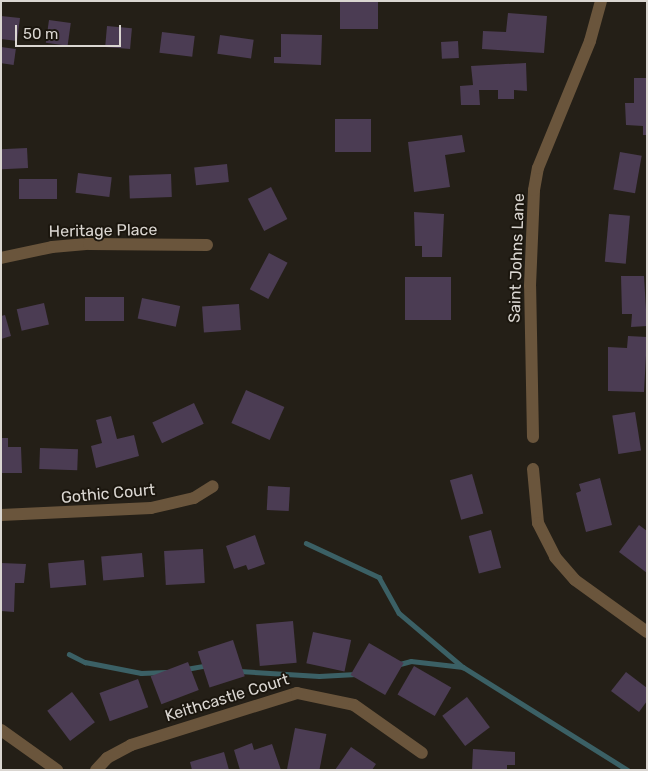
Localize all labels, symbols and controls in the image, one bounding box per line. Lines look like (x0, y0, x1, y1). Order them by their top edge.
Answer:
scale bar (18, 15, 124, 47)
text: 50 m (23, 25, 58, 43)
street label: Saint Johns Lane (505, 193, 529, 323)
street label: Heritage Place (49, 220, 157, 242)
street label: Gothic Court (60, 480, 156, 508)
street label: Keithcastle Court (163, 670, 291, 726)

